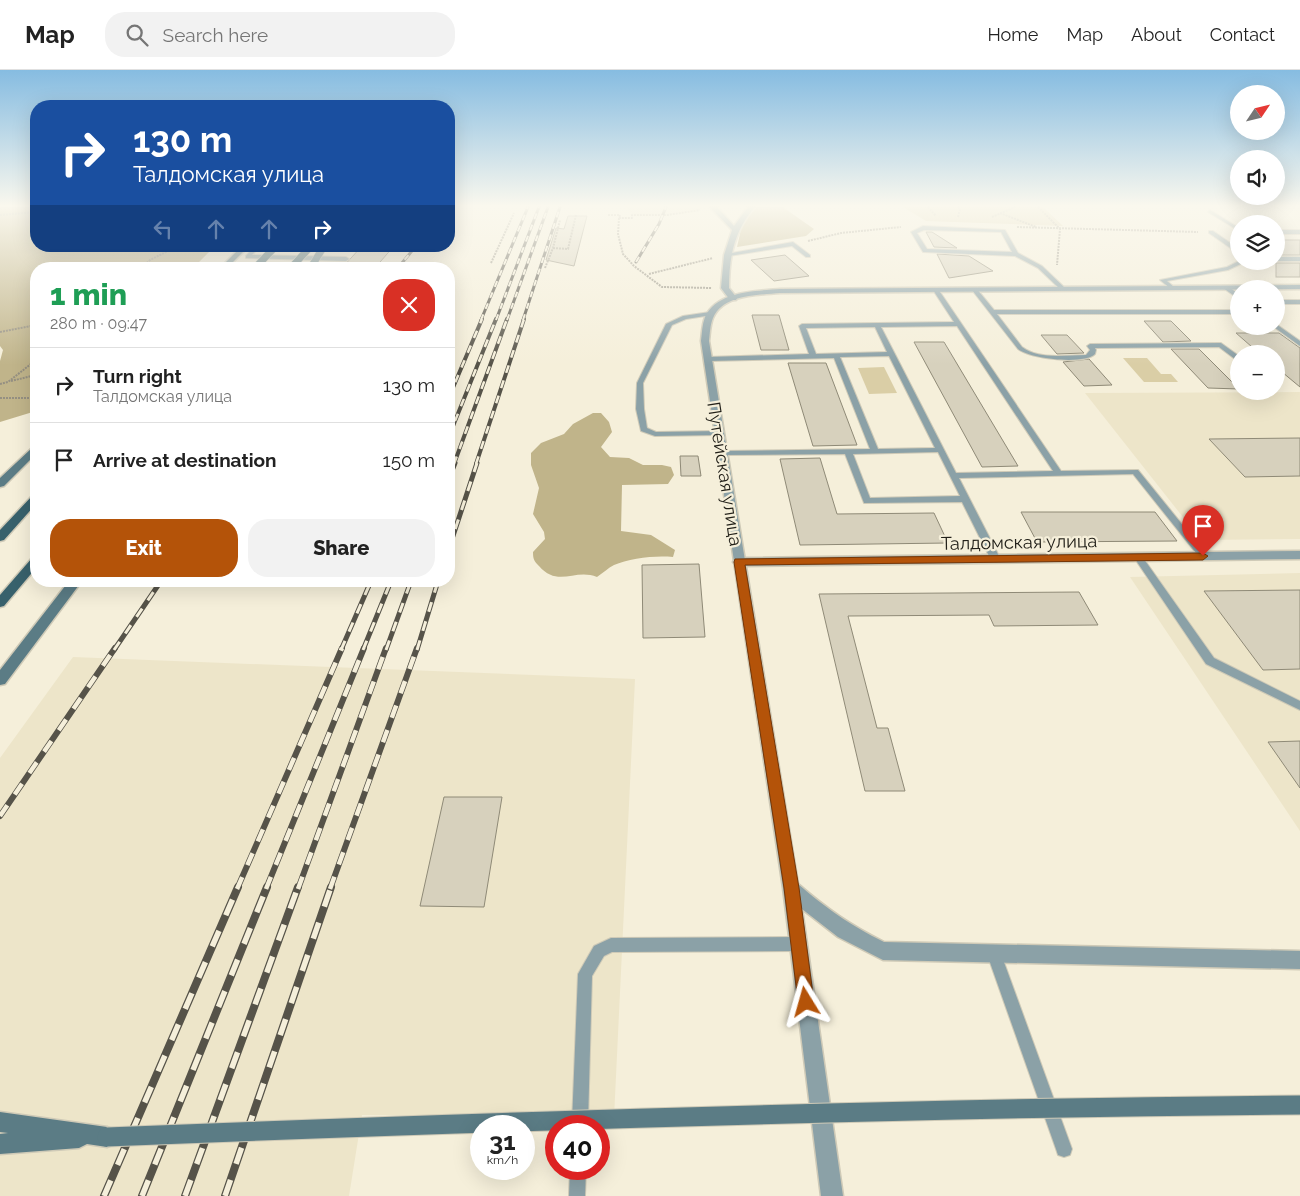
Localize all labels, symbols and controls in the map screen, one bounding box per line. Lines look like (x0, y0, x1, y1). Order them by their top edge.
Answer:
search box (105, 12, 455, 57)
text: Map (25, 20, 75, 49)
icon: search (123, 21, 151, 49)
text: Search here (163, 24, 268, 46)
text: Home (987, 24, 1038, 45)
text: Map (1066, 24, 1103, 45)
text: About (1131, 24, 1182, 45)
text: Contact (1210, 24, 1275, 45)
north arrow (1230, 85, 1285, 140)
map controls (1230, 85, 1285, 400)
text: 130 m (133, 119, 232, 160)
icon: right (50, 120, 115, 185)
button: sound (1230, 150, 1285, 205)
text: Талдомская улица (133, 161, 324, 187)
icon: left (149, 215, 177, 243)
icon: ahead (202, 215, 230, 243)
icon: ahead (255, 215, 283, 243)
icon: right (308, 215, 336, 243)
button: layers (1230, 215, 1285, 270)
text: 1 min (50, 277, 127, 312)
button: close (383, 279, 435, 331)
button: + (1230, 280, 1285, 335)
text: 280 m · 09:47 (50, 314, 147, 333)
button: − (1230, 345, 1285, 400)
text: Turn right (93, 365, 182, 387)
icon: right (50, 371, 78, 399)
text: 130 m (383, 374, 435, 396)
text: Талдомская улица (93, 387, 232, 406)
street label: Путейская улица (703, 400, 747, 548)
icon: arrive (50, 446, 78, 474)
text: Arrive at destination (93, 449, 277, 471)
text: 150 m (383, 449, 435, 471)
pin (1182, 505, 1224, 556)
icon: arrive (1189, 512, 1217, 540)
button: Exit (50, 519, 238, 577)
button: Share (248, 519, 435, 577)
street label: Талдомская улица (941, 530, 1097, 554)
position arrow (779, 975, 831, 1027)
speed limit sign: 40 (545, 1115, 610, 1180)
text: 31 (489, 1126, 516, 1156)
text: km/h (487, 1153, 518, 1167)

